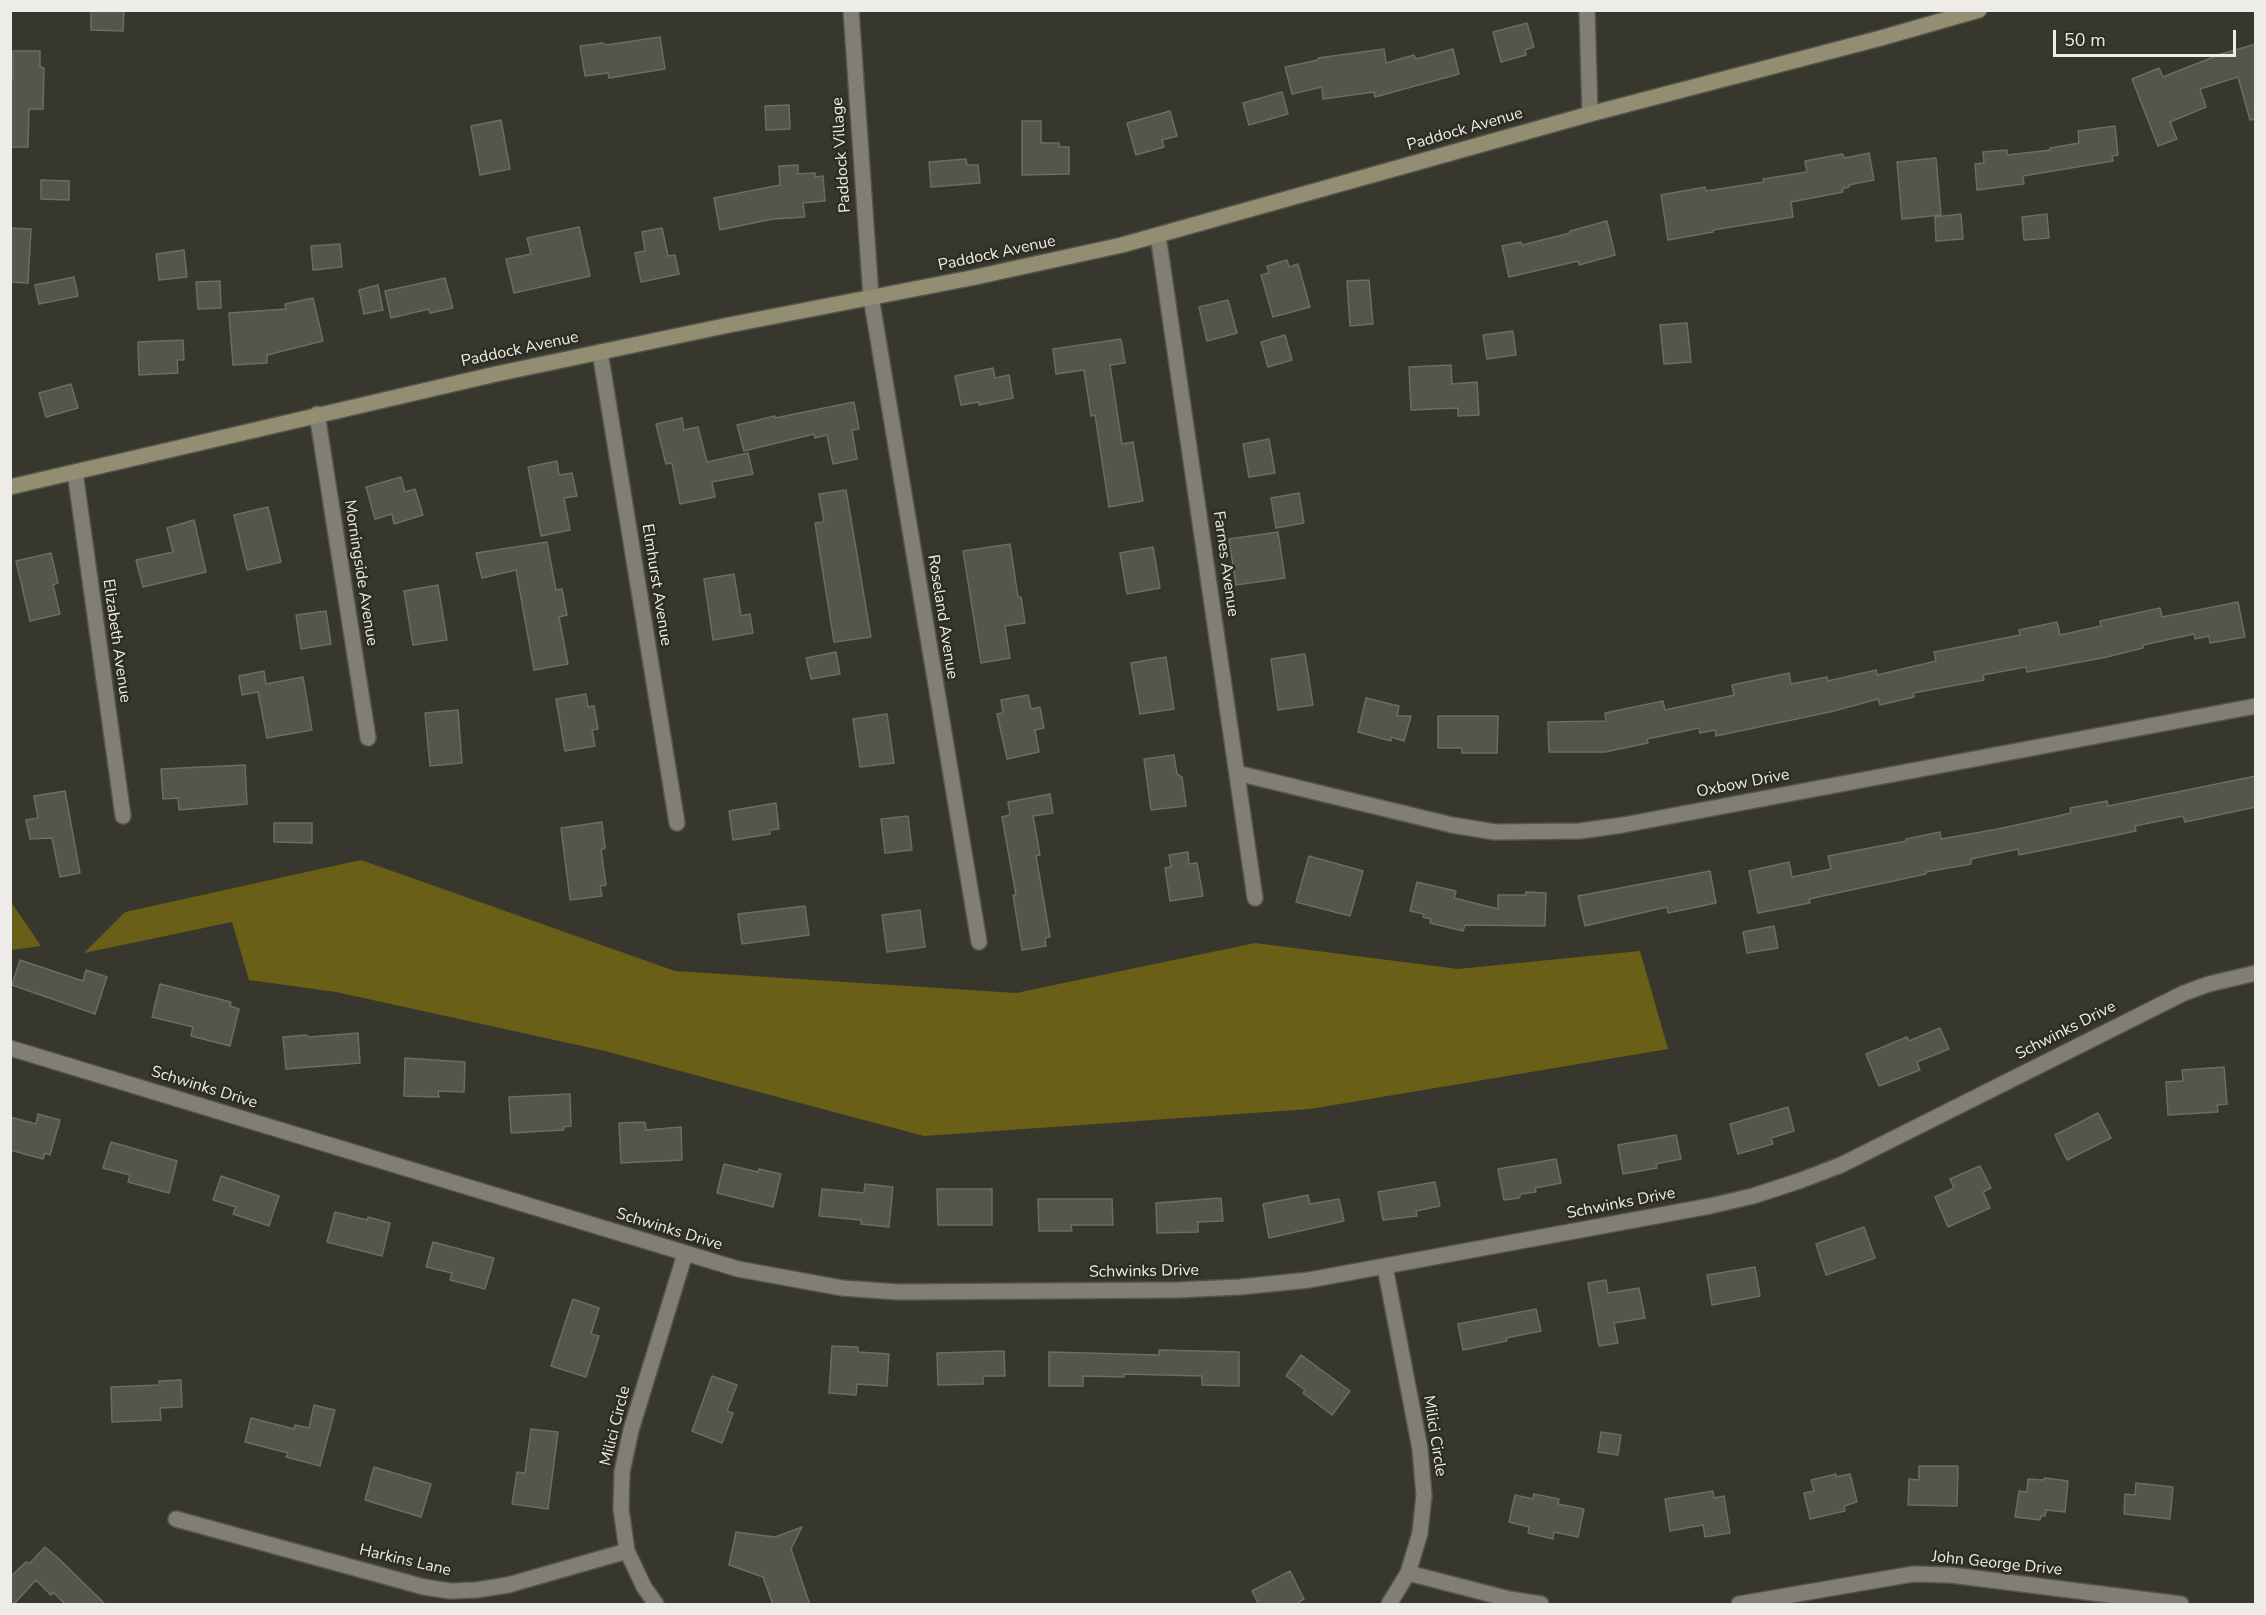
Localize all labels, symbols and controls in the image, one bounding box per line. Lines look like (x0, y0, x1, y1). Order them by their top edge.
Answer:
scale bar (2056, 18, 2239, 56)
text: 50 m (2064, 28, 2106, 52)
street label: Paddock Village (828, 97, 856, 213)
street label: Paddock Avenue (1405, 104, 1525, 156)
street label: Paddock Avenue (936, 232, 1058, 276)
street label: Paddock Avenue (459, 328, 581, 372)
street label: Morningside Avenue (339, 499, 381, 647)
street label: Farnes Avenue (1208, 510, 1242, 618)
street label: Elmhurst Avenue (637, 523, 675, 647)
street label: Roseland Avenue (923, 553, 961, 681)
street label: Elizabeth Avenue (98, 578, 134, 704)
street label: Oxbow Drive (1695, 766, 1791, 802)
street label: Schwinks Drive (2013, 997, 2119, 1065)
street label: Schwinks Drive (149, 1063, 259, 1113)
street label: Schwinks Drive (1565, 1184, 1677, 1224)
street label: Schwinks Drive (614, 1205, 724, 1255)
street label: Schwinks Drive (1089, 1261, 1199, 1283)
street label: Milici Circle (597, 1384, 635, 1468)
street label: Milici Circle (1418, 1394, 1450, 1478)
street label: Harkins Lane (357, 1541, 453, 1581)
street label: John George Drive (1931, 1548, 2063, 1580)

